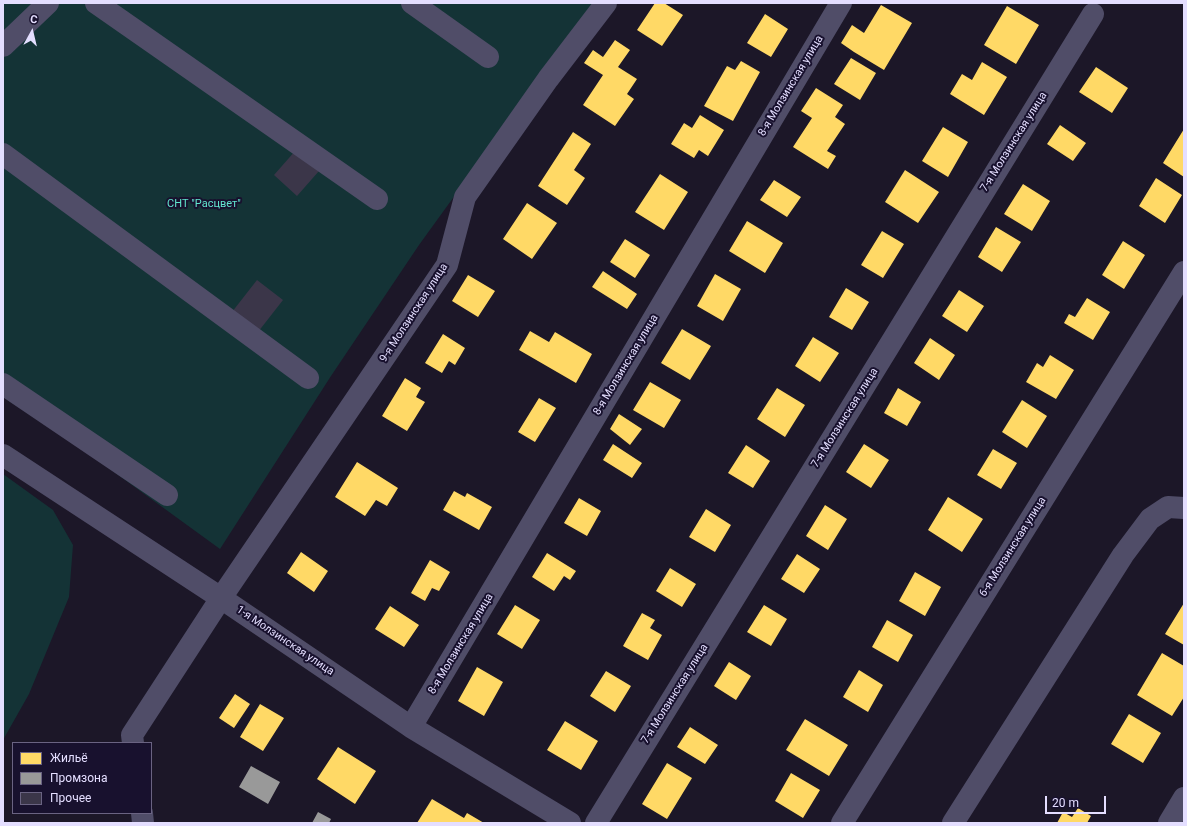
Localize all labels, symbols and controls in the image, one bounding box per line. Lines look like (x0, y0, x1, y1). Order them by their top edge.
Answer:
north arrow (12, 12, 52, 52)
text: С (29, 13, 38, 27)
street label: 8-я Молзинская улица (756, 33, 826, 139)
street label: 7-я Молзинская улица (978, 90, 1050, 194)
park label: СНТ "Расцвет" (167, 197, 241, 211)
street label: 9-я Молзинская улица (377, 261, 451, 365)
street label: 8-я Молзинская улица (591, 312, 661, 418)
street label: 7-я Молзинская улица (809, 366, 881, 470)
street label: 6-я Молзинская улица (977, 495, 1049, 599)
street label: 8-я Молзинская улица (426, 591, 496, 697)
street label: 1-я Молзинская улица (234, 603, 336, 679)
street label: 7-я Молзинская улица (639, 642, 711, 746)
legend (12, 742, 152, 814)
text: Жильё (50, 751, 88, 765)
text: Промзона (50, 771, 107, 785)
scale bar (1047, 788, 1108, 814)
text: Прочее (50, 791, 91, 805)
text: 20 m (1052, 796, 1079, 810)

